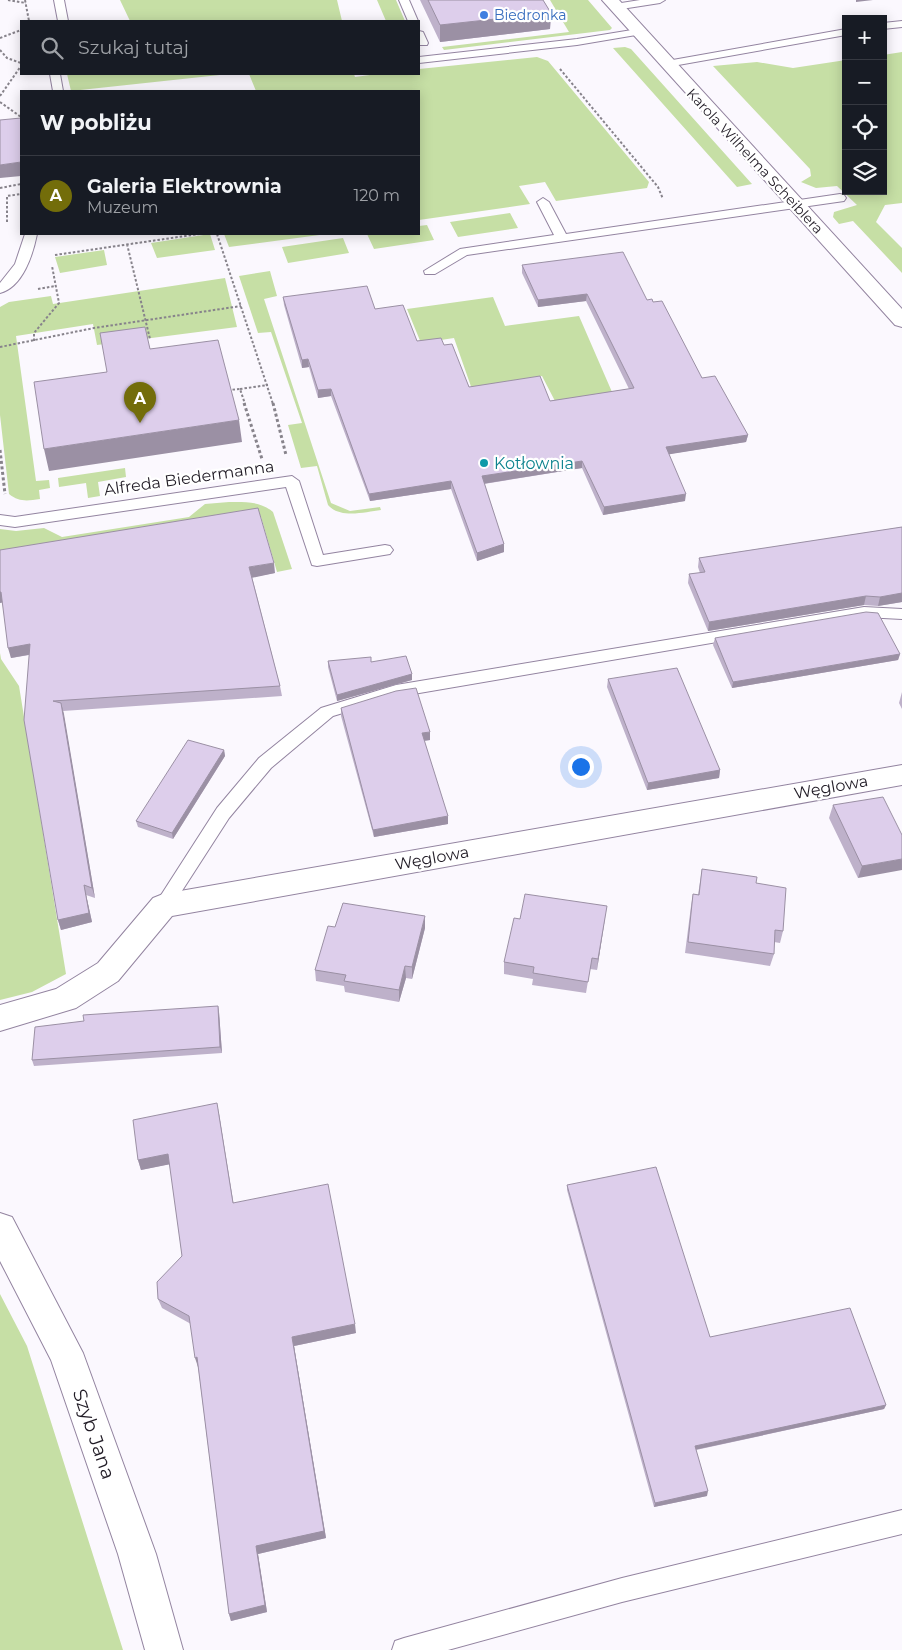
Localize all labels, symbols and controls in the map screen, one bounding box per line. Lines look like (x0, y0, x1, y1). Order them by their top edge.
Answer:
place label: Biedronka (494, 6, 566, 24)
marker: Biedronka (478, 9, 490, 21)
map controls (842, 15, 887, 195)
button: + (842, 15, 887, 60)
search box (20, 20, 420, 75)
icon: search (38, 34, 66, 62)
text: Szukaj tutaj (78, 36, 189, 59)
button: − (842, 60, 887, 105)
street label: Karola Wilhelma Scheiblera (683, 85, 827, 237)
button: locate (842, 105, 887, 150)
text: W pobliżu (40, 110, 152, 135)
button: layers (842, 150, 887, 195)
text: Galeria Elektrownia (87, 175, 282, 198)
text: A (50, 186, 62, 205)
text: 120 m (353, 186, 400, 205)
text: Muzeum (87, 198, 158, 217)
pin: A (124, 382, 156, 423)
place label: Kotłownia (494, 454, 574, 473)
street label: Alfreda Biedermanna (103, 457, 275, 499)
marker: Kotłownia (478, 457, 490, 469)
your location (568, 754, 594, 780)
street label: Węglowa (793, 771, 869, 803)
street label: Węglowa (394, 842, 470, 874)
street label: Szyb Jana (68, 1386, 120, 1482)

